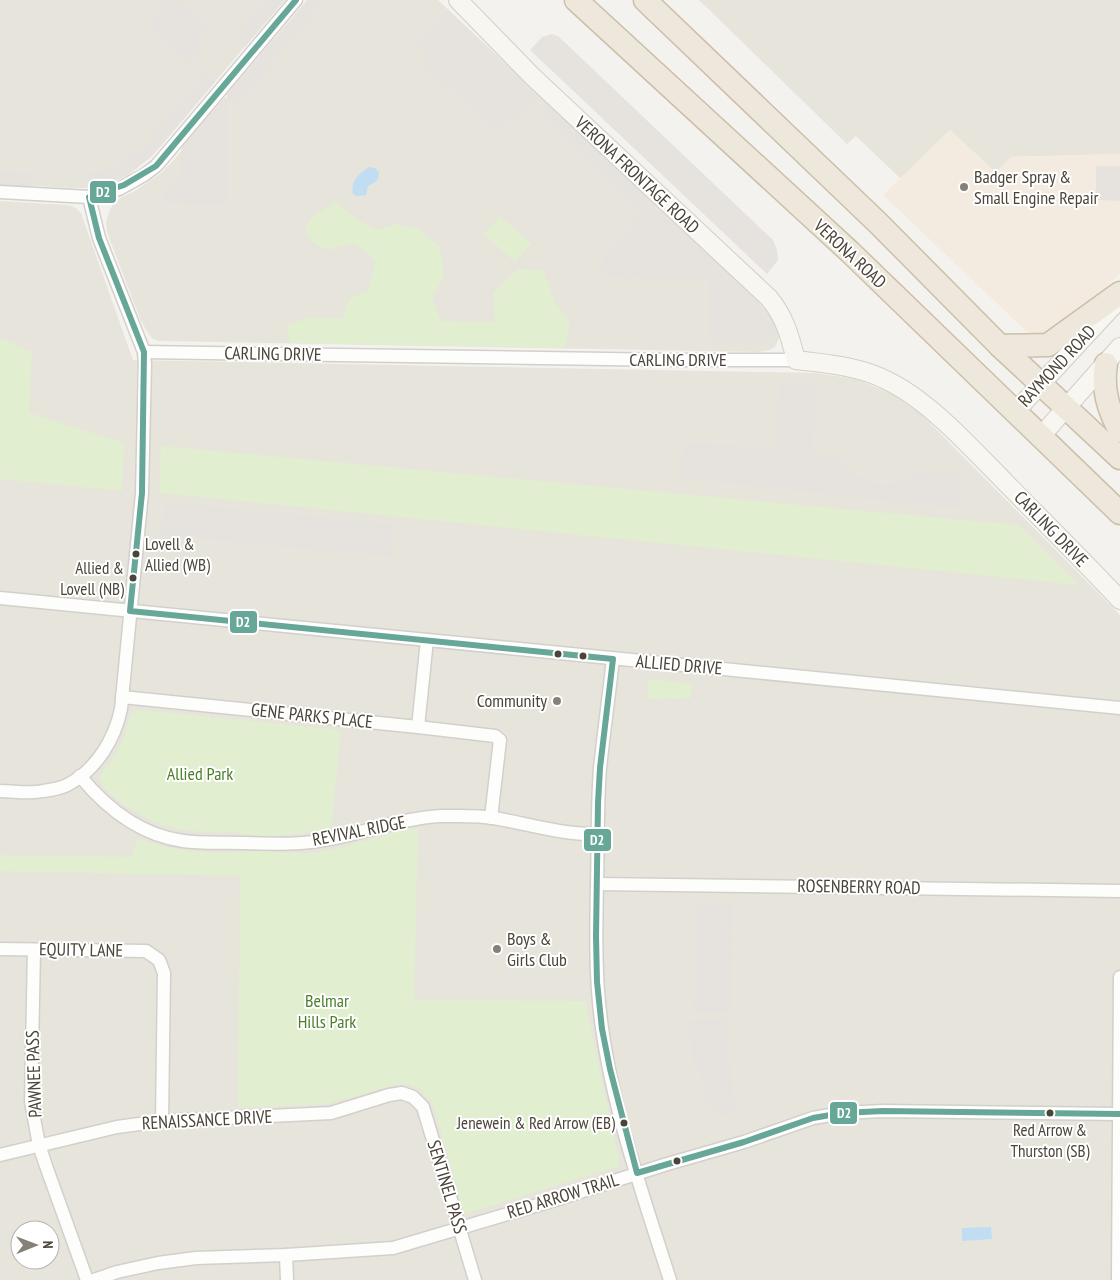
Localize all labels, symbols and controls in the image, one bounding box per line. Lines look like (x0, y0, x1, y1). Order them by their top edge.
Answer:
street label: VERONA FRONTAGE ROAD (570, 110, 704, 238)
place label: Badger Spray & Small Engine Repair (974, 165, 1099, 209)
line badge: D2 (89, 180, 117, 204)
marker: Badger Spray & Small Engine Repair (958, 181, 970, 193)
text: D2 (96, 183, 110, 201)
street label: VERONA ROAD (808, 213, 892, 293)
street label: RAYMOND ROAD (1013, 320, 1100, 411)
street label: CARLING DRIVE (224, 341, 322, 366)
street label: CARLING DRIVE (629, 348, 727, 371)
street label: CARLING DRIVE (1009, 486, 1093, 572)
place label: Lovell & Allied (WB) (145, 533, 210, 576)
marker: Lovell & Allied (WB) (131, 549, 141, 559)
place label: Allied & Lovell (NB) (60, 557, 124, 600)
marker: Allied & Lovell (NB) (128, 573, 138, 583)
line badge: D2 (229, 610, 258, 634)
text: D2 (236, 613, 250, 631)
unlabelled marker (553, 649, 563, 659)
street label: ALLIED DRIVE (635, 649, 723, 680)
unlabelled marker (578, 651, 588, 661)
place label: Community (477, 689, 547, 712)
marker: Community (551, 695, 563, 707)
street label: GENE PARKS PLACE (250, 698, 374, 733)
park label: Allied Park (167, 762, 233, 785)
street label: REVIVAL RIDGE (310, 810, 408, 851)
line badge: D2 (583, 828, 612, 852)
text: D2 (590, 831, 604, 849)
street label: ROSENBERRY ROAD (797, 874, 921, 899)
place label: Boys & Girls Club (507, 927, 567, 971)
street label: EQUITY LANE (39, 937, 123, 962)
marker: Boys & Girls Club (491, 943, 503, 955)
park label: Belmar Hills Park (298, 989, 356, 1033)
street label: PAWNEE PASS (20, 1030, 47, 1118)
line badge: D2 (829, 1101, 858, 1125)
text: D2 (837, 1104, 851, 1122)
street label: RENAISSANCE DRIVE (141, 1105, 273, 1134)
marker: Red Arrow & Thurston (SB) (1045, 1108, 1055, 1118)
place label: Jenewein & Red Arrow (EB) (456, 1112, 615, 1134)
marker: Jenewein & Red Arrow (EB) (619, 1118, 629, 1128)
place label: Red Arrow & Thurston (SB) (1010, 1119, 1090, 1162)
street label: SENTINEL PASS (422, 1137, 473, 1237)
unlabelled marker (672, 1156, 682, 1166)
street label: RED ARROW TRAIL (504, 1167, 622, 1223)
north arrow (10, 1220, 60, 1270)
text: N (39, 1241, 57, 1249)

